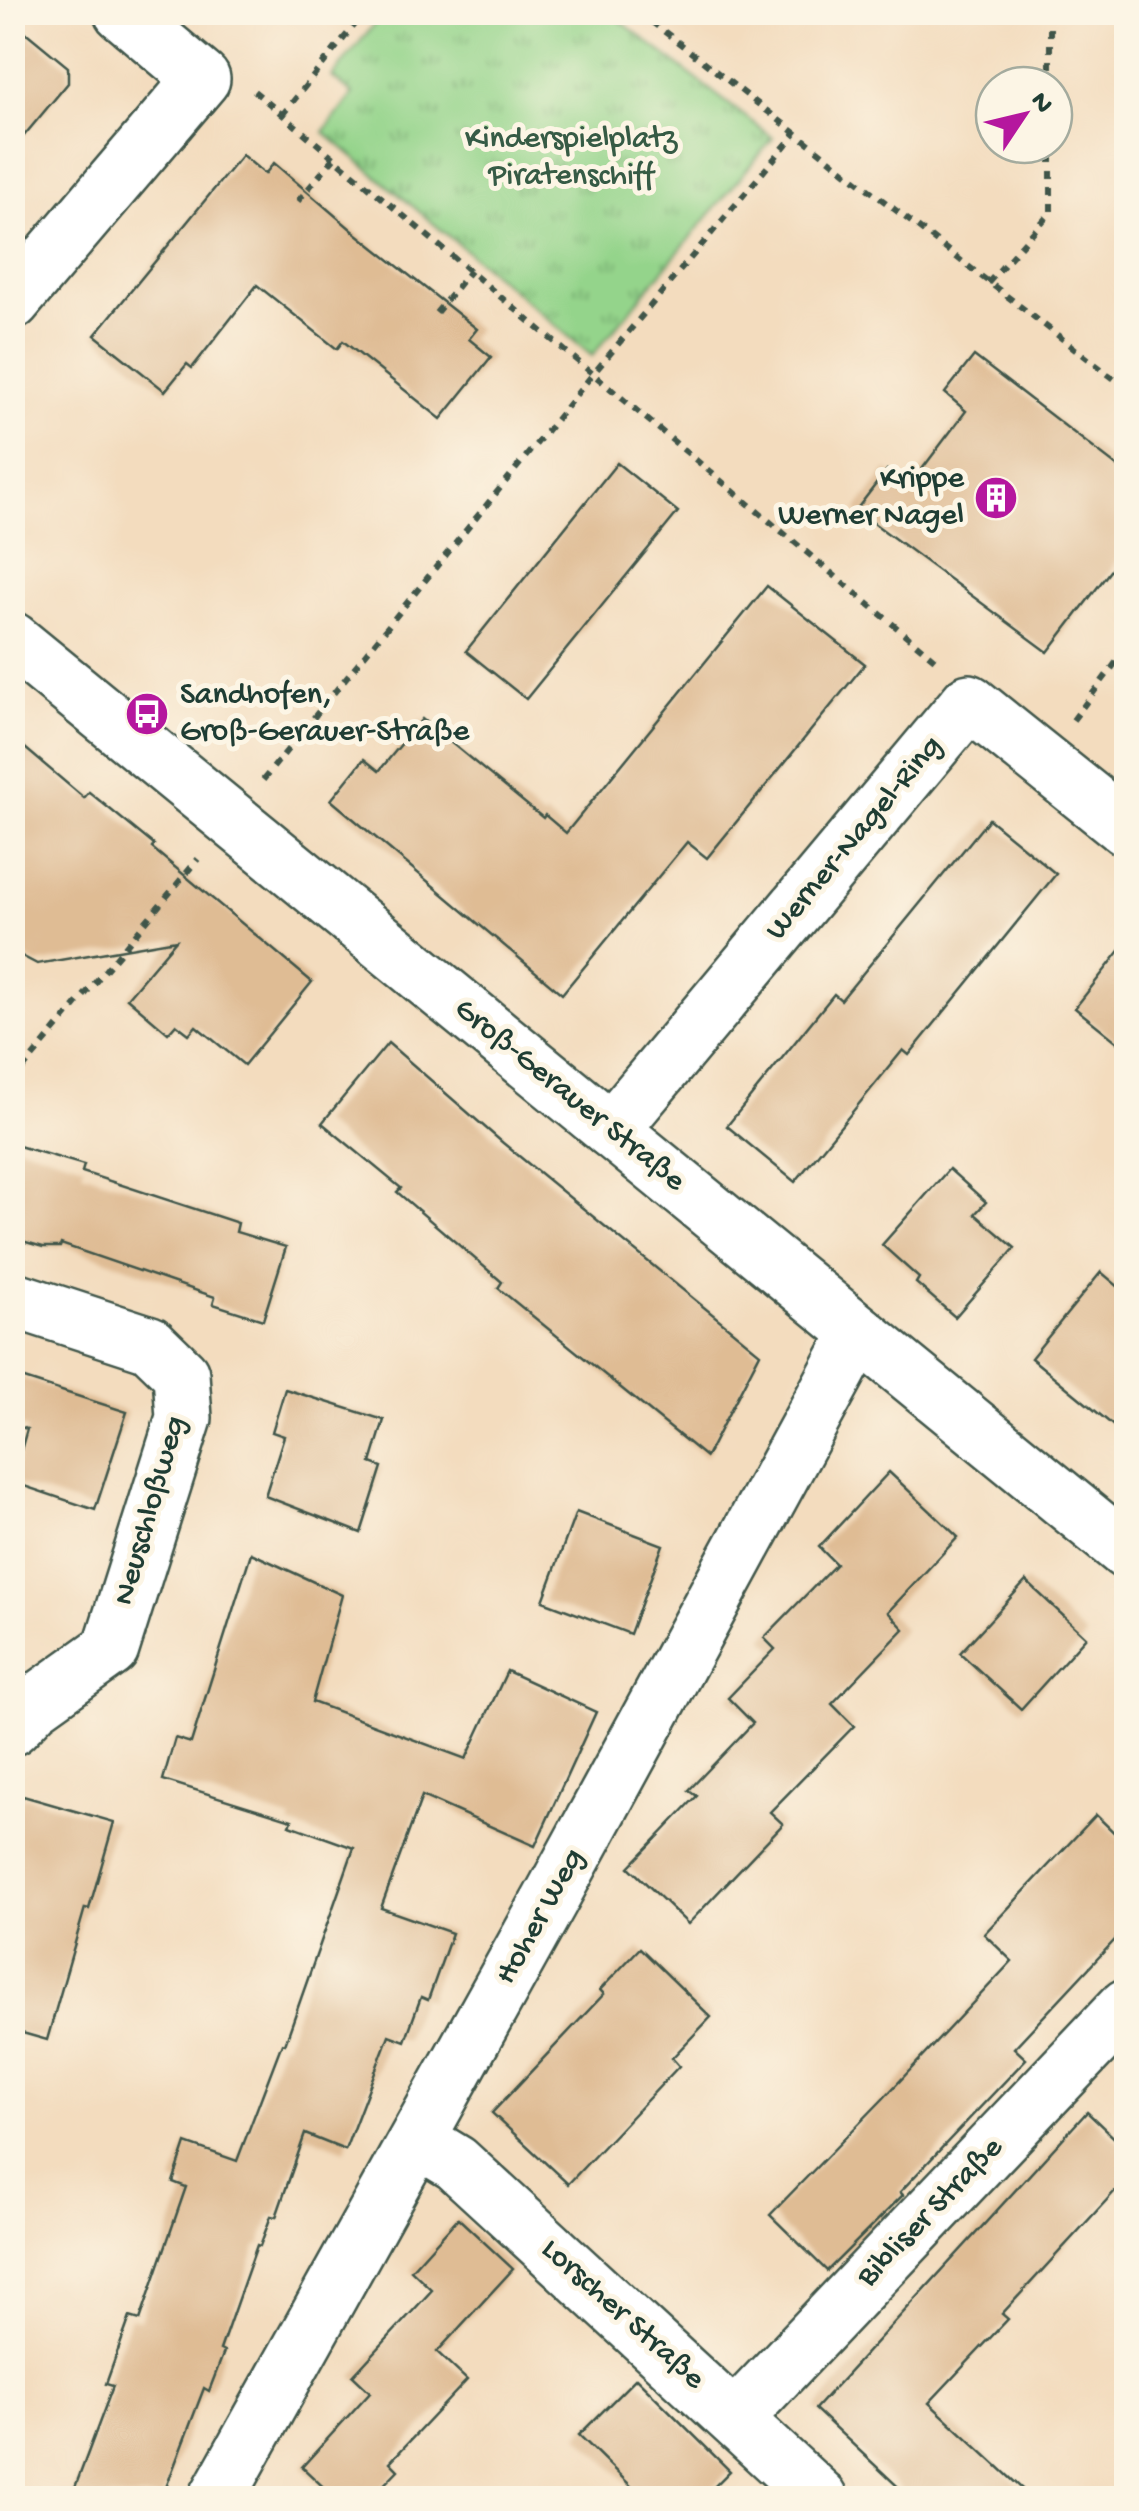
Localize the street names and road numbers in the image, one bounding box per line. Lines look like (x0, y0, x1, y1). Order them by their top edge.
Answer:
street label: Werner-Nagel-Ring (758, 729, 952, 949)
street label: Groß-Gerauer Straße (446, 991, 693, 1201)
street label: Neuschloßweg (106, 1412, 196, 1610)
street label: Hoher Weg (488, 1842, 594, 1992)
street label: Bibliser Straße (849, 2130, 1013, 2297)
street label: Lorscher Straße (532, 2231, 712, 2399)

